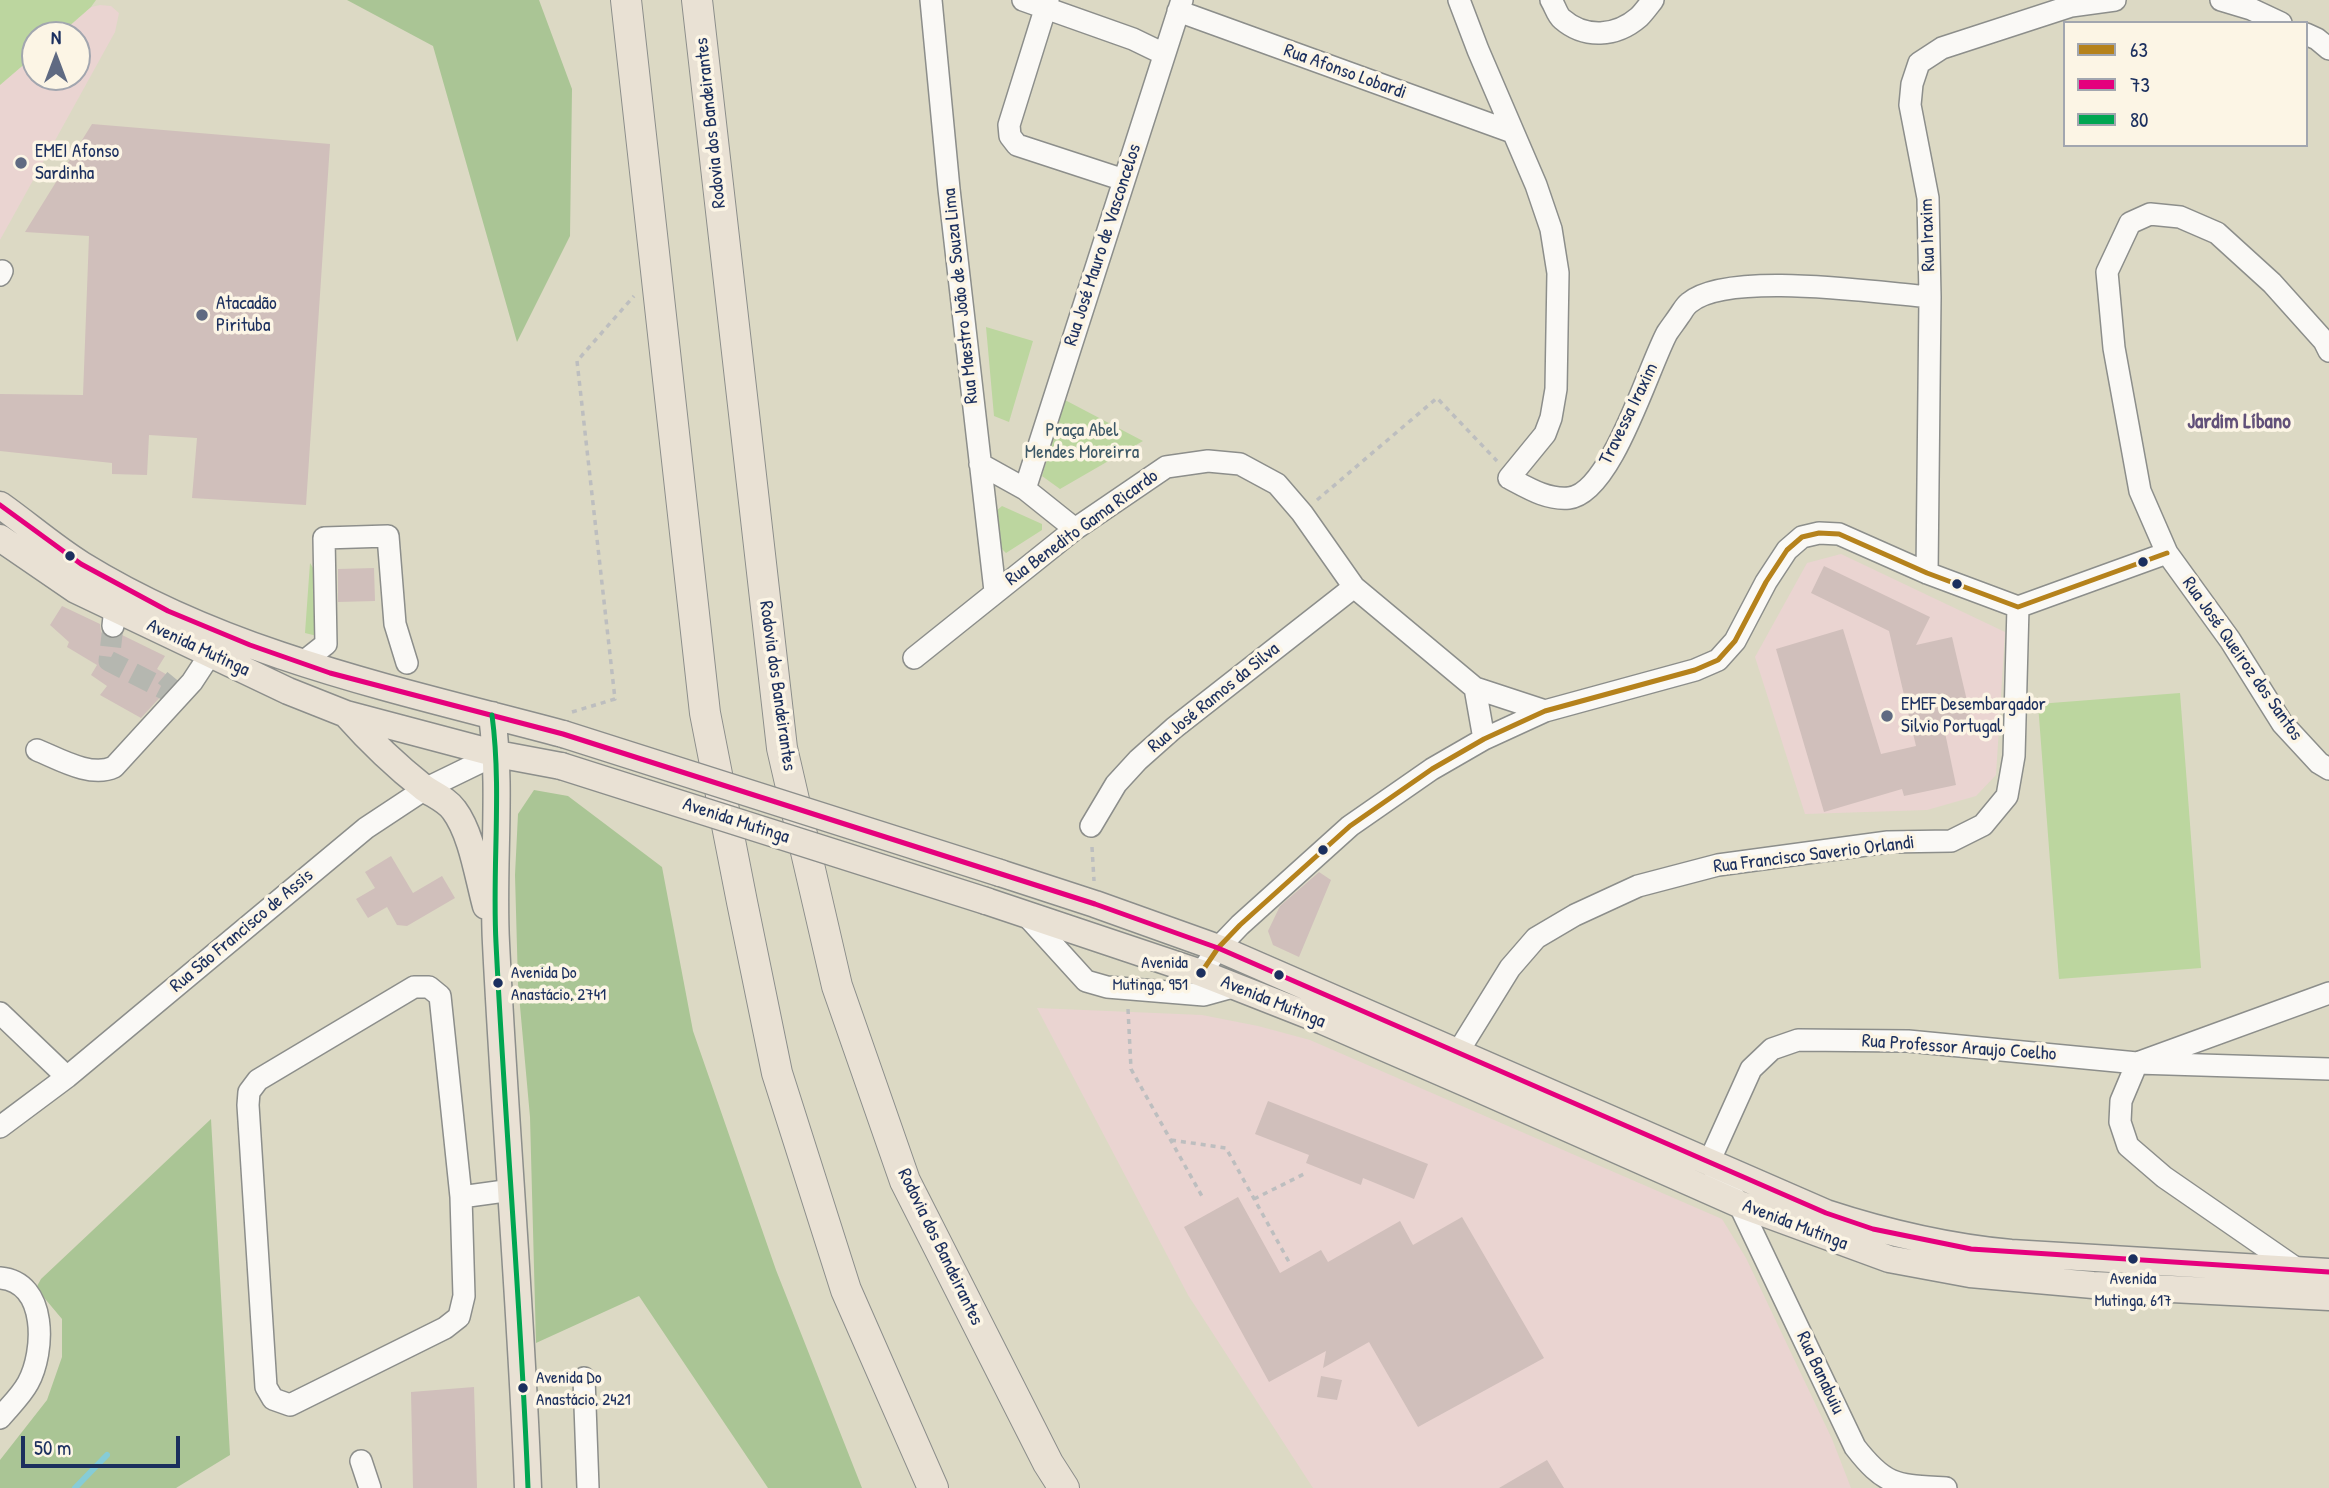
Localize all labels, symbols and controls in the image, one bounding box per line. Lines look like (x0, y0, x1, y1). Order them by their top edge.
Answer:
north arrow (21, 21, 91, 91)
legend (2063, 21, 2308, 147)
text: N (51, 24, 61, 50)
text: 63 (2130, 35, 2148, 64)
street label: Rodovia dos Bandeirantes (691, 37, 731, 209)
street label: Rua Afonso Lobardi (1281, 39, 1409, 105)
text: 73 (2130, 70, 2150, 99)
text: 80 (2130, 105, 2149, 134)
place label: EMEI Afonso Sardinha (35, 141, 119, 185)
street label: Rua José Mauro de Vasconcelos (1060, 141, 1146, 349)
marker: EMEI Afonso Sardinha (13, 155, 29, 171)
street label: Rua Maestro João de Souza Lima (938, 187, 984, 405)
street label: Rua Iraxim (1915, 198, 1941, 272)
place label: Atacadão Pirituba (216, 293, 277, 337)
marker: Atacadão Pirituba (194, 307, 210, 323)
street label: Travessa Iraxim (1595, 359, 1663, 469)
district label: Jardim Líbano (2187, 409, 2291, 435)
park label: Praça Abel Mendes Moreirra (1025, 420, 1139, 464)
street label: Rua Benedito Gama Ricardo (1001, 465, 1163, 591)
unlabelled marker (63, 549, 77, 563)
unlabelled marker (2136, 555, 2150, 569)
street label: Rua José Queiroz dos Santos (2177, 573, 2307, 745)
unlabelled marker (1950, 577, 1964, 591)
street label: Rodovia dos Bandeirantes (754, 600, 800, 772)
street label: Avenida Mutinga (143, 614, 253, 682)
street label: Rua José Ramos da Silva (1144, 638, 1284, 758)
place label: EMEF Desembargador Silvio Portugal (1901, 694, 2046, 738)
marker: EMEF Desembargador Silvio Portugal (1879, 708, 1895, 724)
street label: Avenida Mutinga (680, 793, 792, 849)
street label: Rua Francisco Saverio Orlandi (1712, 831, 1916, 879)
unlabelled marker (1316, 843, 1330, 857)
street label: Rua São Francisco de Assis (166, 864, 318, 998)
place label: Avenida Mutinga, 951 (1113, 953, 1188, 993)
place label: Avenida Do Anastácio, 2741 (511, 963, 606, 1003)
marker: Avenida Mutinga, 951 (1194, 966, 1208, 980)
unlabelled marker (1272, 968, 1286, 982)
street label: Avenida Mutinga (1217, 971, 1329, 1033)
marker: Avenida Do Anastácio, 2741 (491, 976, 505, 990)
street label: Rua Professor Araujo Coelho (1861, 1030, 2057, 1066)
street label: Rodovia dos Bandeirantes (892, 1165, 988, 1329)
street label: Avenida Mutinga (1739, 1195, 1851, 1255)
marker: Avenida Mutinga, 617 (2126, 1252, 2140, 1266)
place label: Avenida Mutinga, 617 (2094, 1269, 2172, 1309)
street label: Rua Banabuiu (1791, 1328, 1849, 1418)
place label: Avenida Do Anastácio, 2421 (536, 1368, 631, 1408)
marker: Avenida Do Anastácio, 2421 (516, 1381, 530, 1395)
scale bar (24, 1422, 184, 1466)
text: 50 m (34, 1433, 71, 1462)

